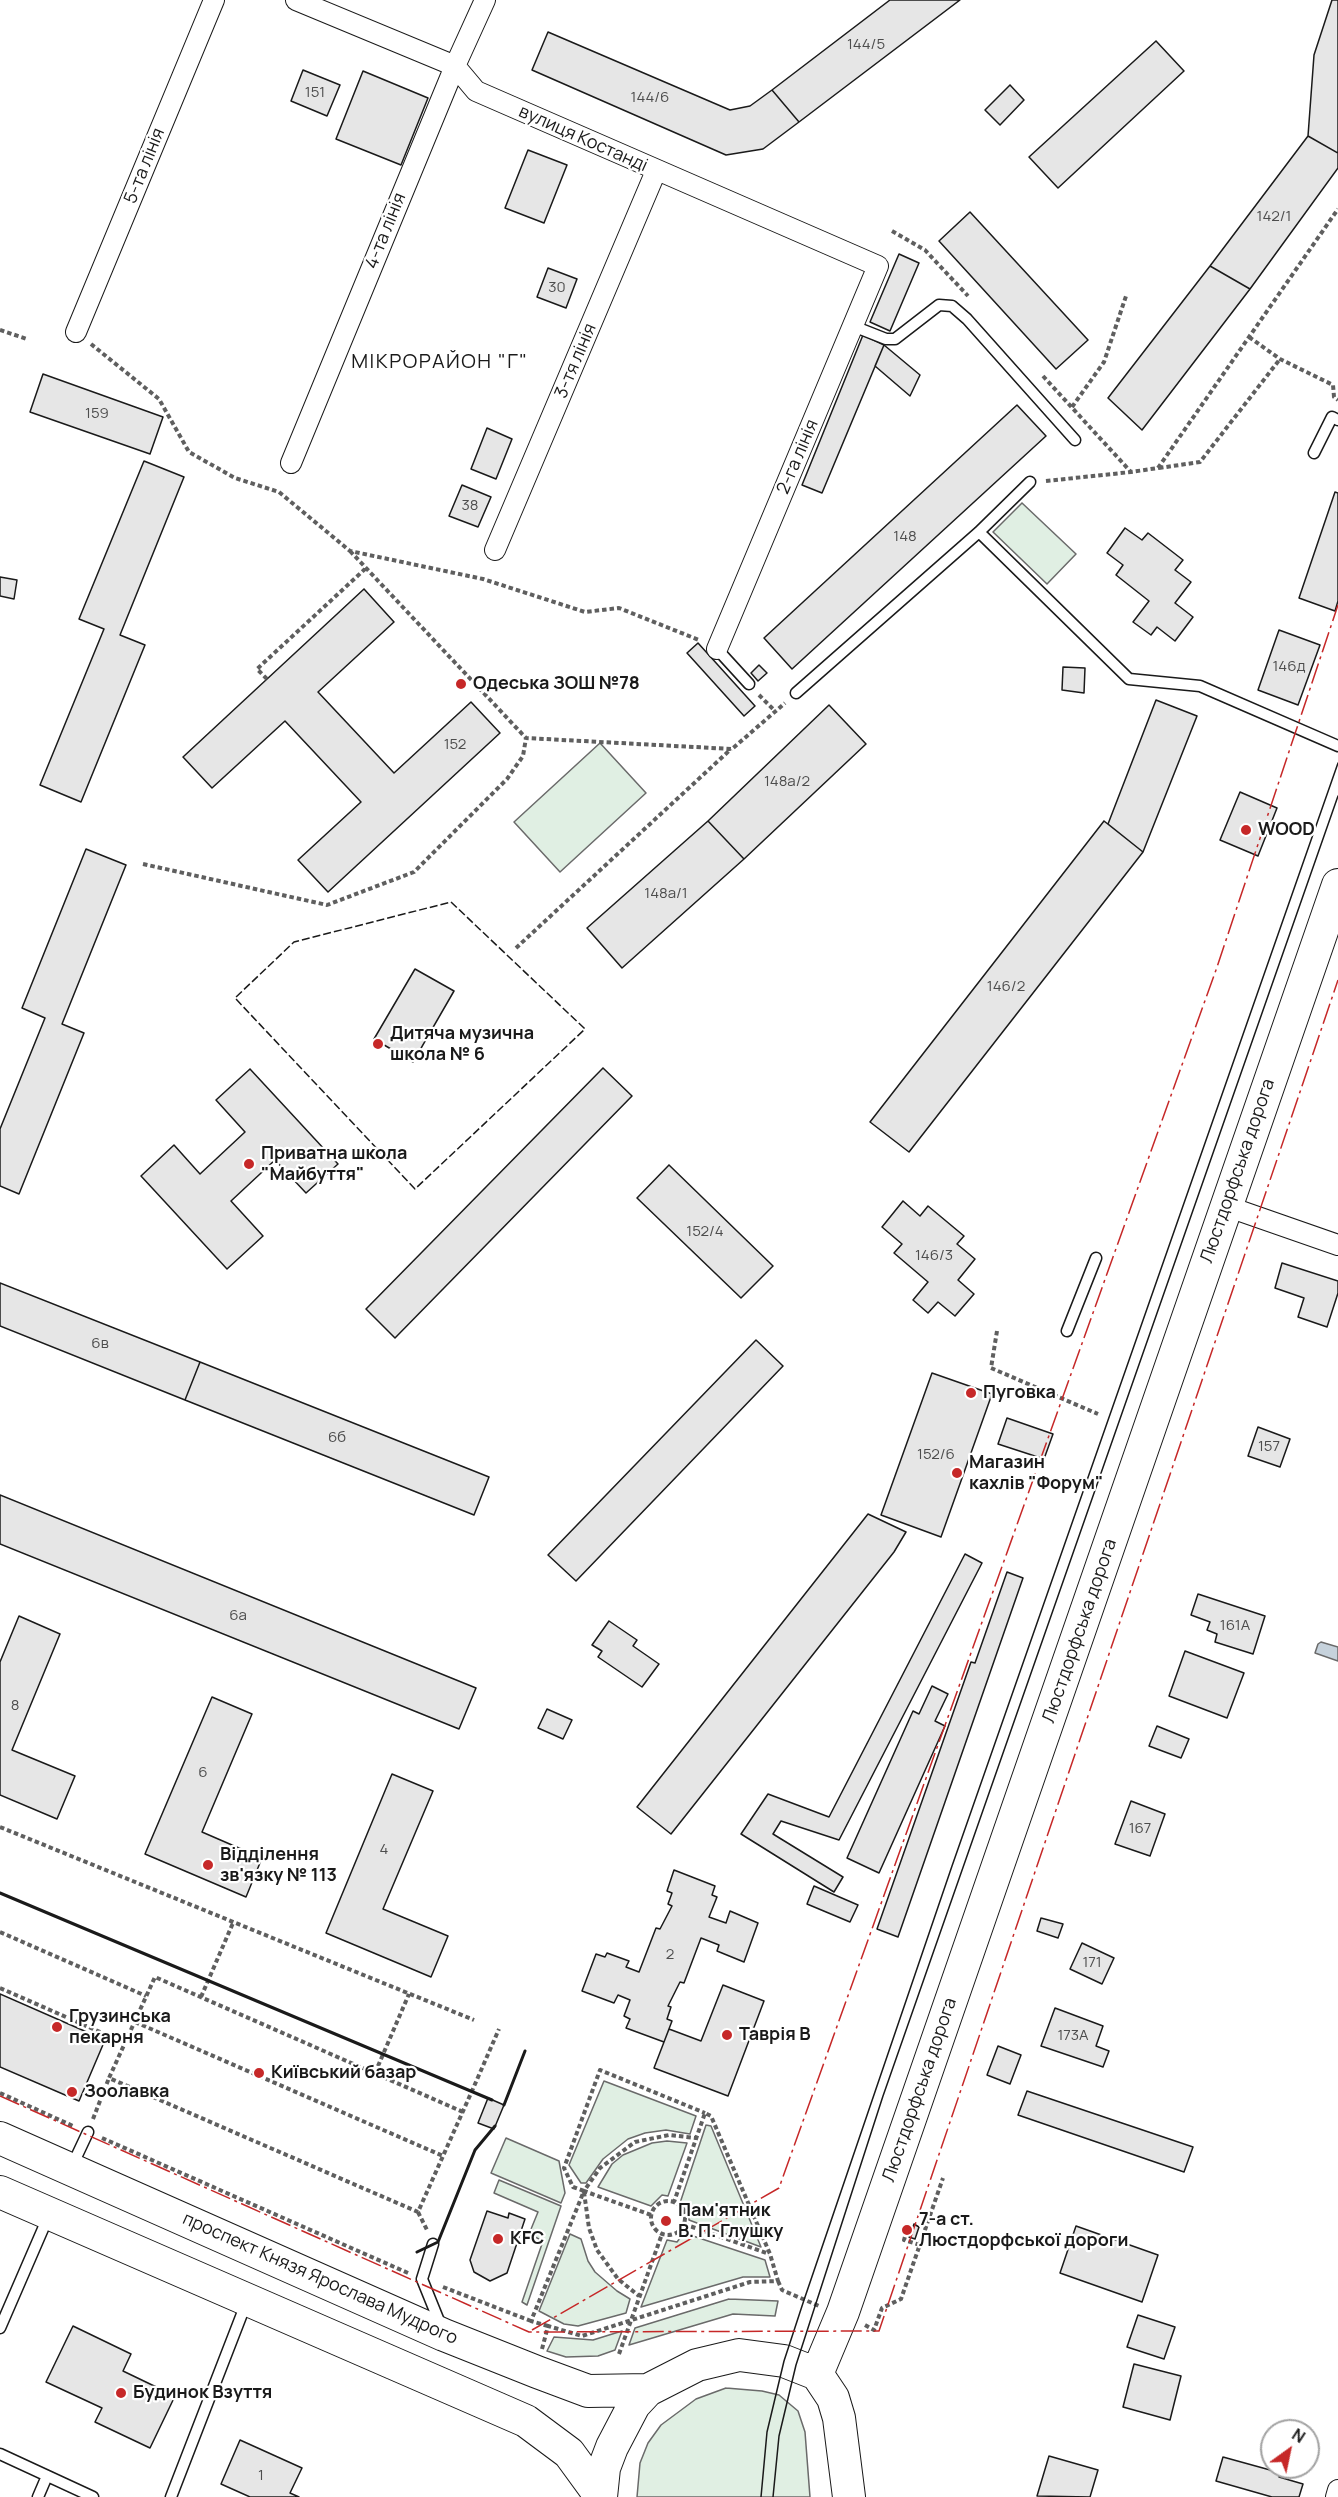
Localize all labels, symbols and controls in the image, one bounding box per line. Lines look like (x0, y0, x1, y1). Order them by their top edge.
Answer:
house number: 144/5 (847, 36, 885, 54)
house number: 151 (305, 84, 325, 102)
house number: 144/6 (631, 89, 669, 107)
street label: вулиця Костанді (515, 101, 651, 177)
street label: 5-та лінія (120, 125, 170, 207)
street label: 4-та лінія (361, 190, 411, 272)
house number: 142/1 (1257, 208, 1291, 226)
house number: 30 (548, 279, 566, 297)
street label: 3-тя лінія (551, 320, 601, 402)
district label: МІКРОРАЙОН "Г" (351, 350, 529, 374)
house number: 159 (85, 405, 109, 423)
street label: 2-га лінія (773, 417, 823, 497)
house number: 38 (461, 497, 479, 515)
house number: 148 (893, 528, 917, 546)
house number: 146д (1273, 658, 1305, 676)
place label: Одеська ЗОШ №78 (473, 673, 640, 695)
marker: Одеська ЗОШ №78 (454, 677, 468, 691)
house number: 152 (444, 736, 466, 754)
house number: 148а/2 (764, 773, 810, 791)
place label: WOOD (1258, 819, 1315, 841)
marker: WOOD (1239, 823, 1253, 837)
house number: 148а/1 (644, 885, 688, 903)
house number: 146/2 (987, 978, 1025, 996)
place label: Дитяча музична школа № 6 (390, 1023, 534, 1066)
marker: Дитяча музична школа № 6 (371, 1037, 385, 1051)
street label: Люстдорфська дорога (1196, 1076, 1280, 1266)
place label: Приватна школа "Майбуття" (261, 1143, 407, 1186)
marker: Приватна школа "Майбуття" (242, 1157, 256, 1171)
house number: 152/4 (686, 1223, 724, 1241)
house number: 146/3 (915, 1247, 953, 1265)
house number: 6в (91, 1335, 109, 1353)
place label: Пуговка (983, 1382, 1056, 1404)
marker: Пуговка (964, 1386, 978, 1400)
house number: 6б (328, 1429, 346, 1447)
house number: 157 (1258, 1438, 1280, 1456)
house number: 152/6 (917, 1446, 955, 1464)
place label: Магазин кахлів "Форум" (969, 1452, 1103, 1494)
marker: Магазин кахлів "Форум" (950, 1466, 964, 1480)
street label: Люстдорфська дорога (1038, 1536, 1122, 1726)
house number: 6а (229, 1607, 247, 1625)
house number: 161А (1220, 1617, 1250, 1635)
house number: 8 (11, 1697, 19, 1715)
house number: 6 (198, 1764, 208, 1782)
house number: 167 (1129, 1820, 1151, 1838)
house number: 4 (380, 1841, 388, 1859)
place label: Відділення зв'язку № 113 (220, 1844, 337, 1886)
marker: Відділення зв'язку № 113 (201, 1858, 215, 1872)
house number: 2 (666, 1946, 674, 1964)
house number: 171 (1082, 1954, 1102, 1972)
street label: Люстдорфська дорога (878, 1995, 962, 2185)
place label: Грузинська пекарня (69, 2006, 171, 2048)
marker: Грузинська пекарня (50, 2020, 64, 2034)
place label: Таврія В (739, 2024, 811, 2046)
house number: 173А (1057, 2027, 1089, 2045)
marker: Таврія В (720, 2028, 734, 2042)
place label: Київський базар (271, 2062, 416, 2084)
marker: Київський базар (252, 2066, 266, 2080)
place label: Зоолавка (84, 2081, 169, 2103)
marker: Зоолавка (65, 2085, 79, 2099)
place label: Пам'ятник В. П. Глушку (678, 2200, 783, 2242)
street label: проспект Князя Ярослава Мудрого (179, 2208, 461, 2350)
place label: 7-а ст. Люстдорфської дороги (919, 2209, 1128, 2252)
marker: Пам'ятник В. П. Глушку (659, 2214, 673, 2228)
marker: 7-а ст. Люстдорфської дороги (900, 2223, 914, 2237)
place label: KFC (510, 2228, 544, 2250)
marker: KFC (491, 2232, 505, 2246)
place label: Будинок Взуття (133, 2382, 272, 2404)
marker: Будинок Взуття (114, 2386, 128, 2400)
north arrow (1260, 2419, 1320, 2479)
text: N (1288, 2423, 1310, 2448)
house number: 1 (258, 2467, 264, 2485)

